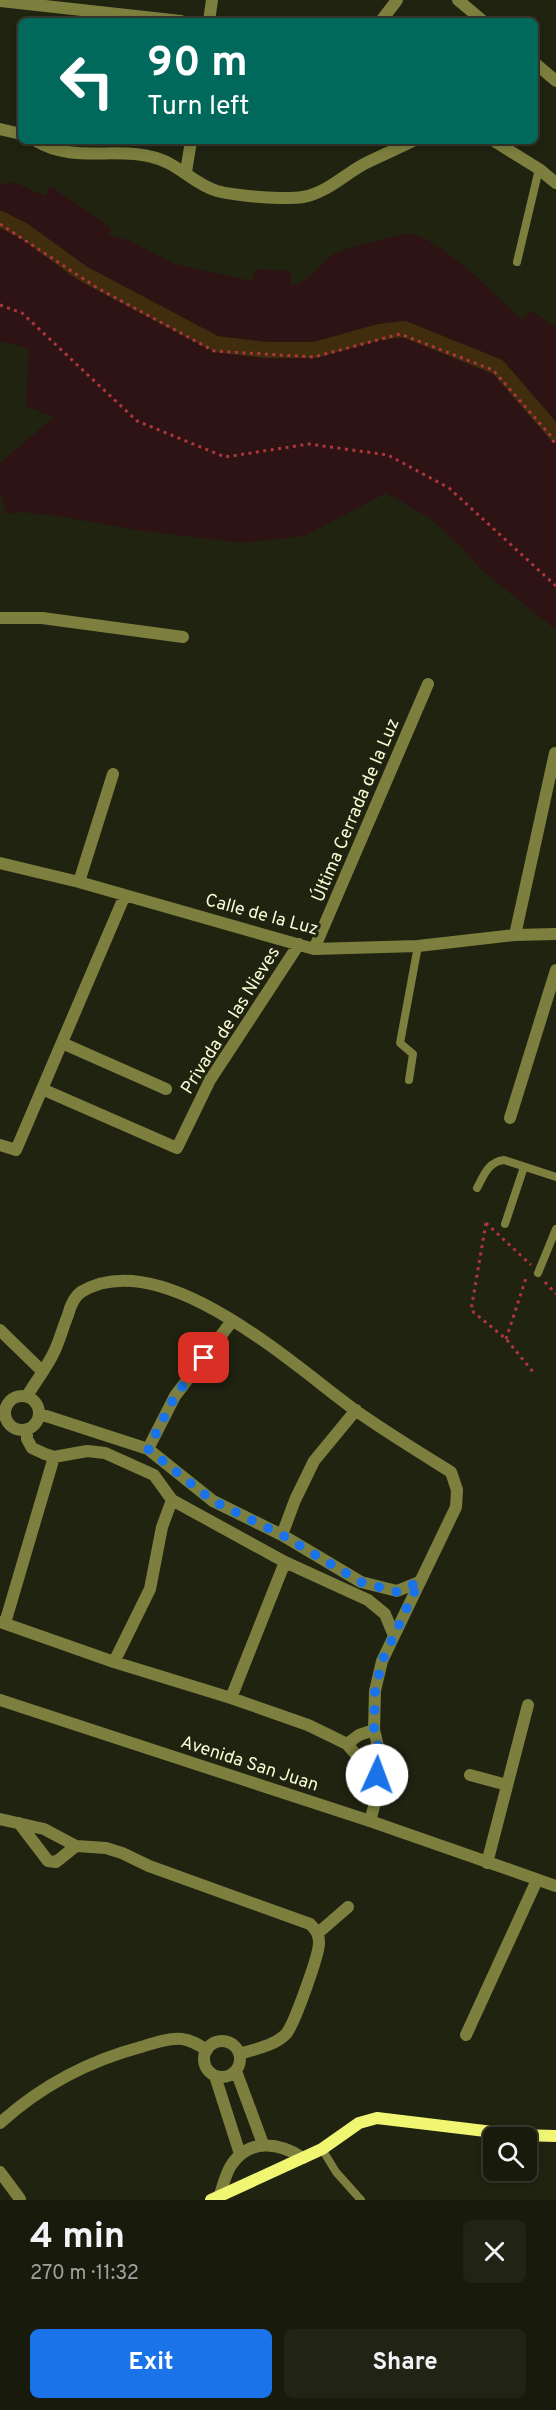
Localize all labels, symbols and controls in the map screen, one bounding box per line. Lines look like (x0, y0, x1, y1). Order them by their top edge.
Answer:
text: 90 m (147, 38, 248, 91)
icon: left (48, 42, 126, 120)
text: Turn left (147, 90, 249, 124)
street label: Última Cerrada de la Luz (305, 714, 406, 906)
street label: Calle de la Luz (203, 889, 321, 942)
street label: Privada de las Nieves (177, 943, 286, 1099)
pin (178, 1332, 229, 1383)
icon: arrive (187, 1341, 220, 1374)
street label: Avenida San Juan (178, 1731, 321, 1798)
position arrow (345, 1743, 409, 1807)
map controls (483, 2127, 537, 2181)
button: search (483, 2127, 537, 2181)
text: 4 min (30, 2215, 125, 2261)
button: close (463, 2220, 526, 2283)
text: 270 m · 11:32 (30, 2261, 139, 2287)
button: Exit (30, 2329, 272, 2398)
button: Share (284, 2329, 526, 2398)

